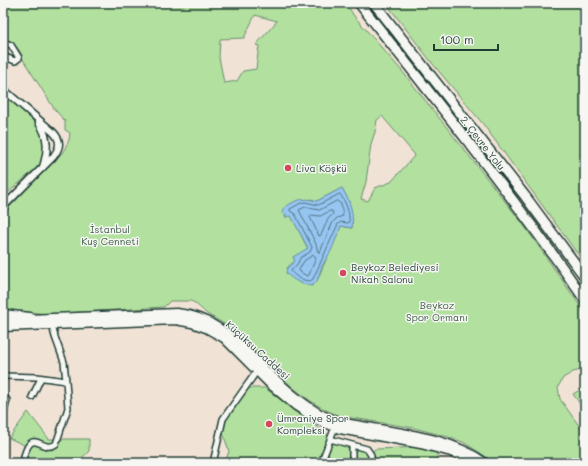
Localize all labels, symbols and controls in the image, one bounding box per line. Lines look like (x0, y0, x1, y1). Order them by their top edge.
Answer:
scale bar (434, 26, 498, 52)
text: 100 m (440, 31, 474, 47)
street label: 2. Çevre Yolu (457, 113, 509, 173)
place label: Liva Köşkü (296, 161, 347, 175)
marker: Liva Köşkü (283, 163, 293, 173)
park label: İstanbul Kuş Cenneti (81, 222, 139, 248)
place label: Beykoz Belediyesi Nikah Salonu (351, 260, 438, 286)
marker: Beykoz Belediyesi Nikah Salonu (338, 268, 348, 278)
park label: Beykoz Spor Ormanı (406, 298, 468, 324)
street label: Küçüksu Caddesi (223, 317, 293, 383)
place label: Ümraniye Spor Kompleksi (277, 411, 349, 437)
marker: Ümraniye Spor Kompleksi (264, 419, 274, 429)

